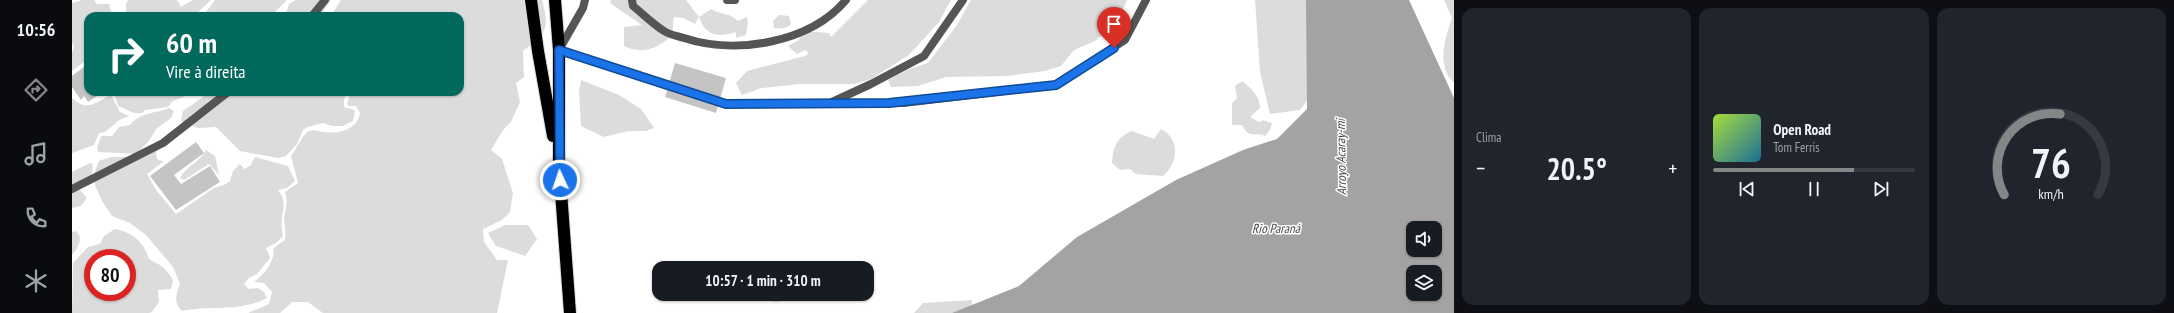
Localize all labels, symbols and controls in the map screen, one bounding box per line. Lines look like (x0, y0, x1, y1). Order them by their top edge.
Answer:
pin (1097, 7.0, 1131, 48)
icon: arrive (1103, 13, 1125, 35)
text: 10:56 (17, 18, 55, 41)
text: 60 m (166, 24, 217, 61)
icon: right (100, 28, 152, 80)
text: Vire à direita (166, 60, 246, 83)
icon: directions (22, 76, 50, 104)
water label: Arroyo Acaray-mi (1332, 117, 1350, 195)
text: Open Road (1773, 120, 1831, 139)
text: Clima (1476, 129, 1501, 146)
text: 76 (2031, 135, 2071, 188)
text: Tom Ferris (1773, 139, 1820, 156)
icon: music (22, 140, 50, 168)
text: 20.5° (1547, 149, 1607, 188)
text: − (1476, 154, 1485, 182)
text: + (1668, 154, 1677, 182)
position arrow (539, 159, 581, 201)
icon: previous (1736, 178, 1758, 200)
icon: pause (1803, 178, 1825, 200)
icon: next (1870, 178, 1892, 200)
text: km/h (2039, 183, 2064, 202)
icon: phone (22, 204, 50, 232)
water label: Rio Paraná (1252, 220, 1301, 237)
map controls (1406, 221, 1442, 301)
button: sound (1406, 221, 1442, 257)
speed limit sign: 80 (84, 249, 136, 301)
button: layers (1406, 265, 1442, 301)
icon: climate (22, 267, 50, 295)
text: 10:57 · 1 min · 310 m (705, 271, 821, 290)

